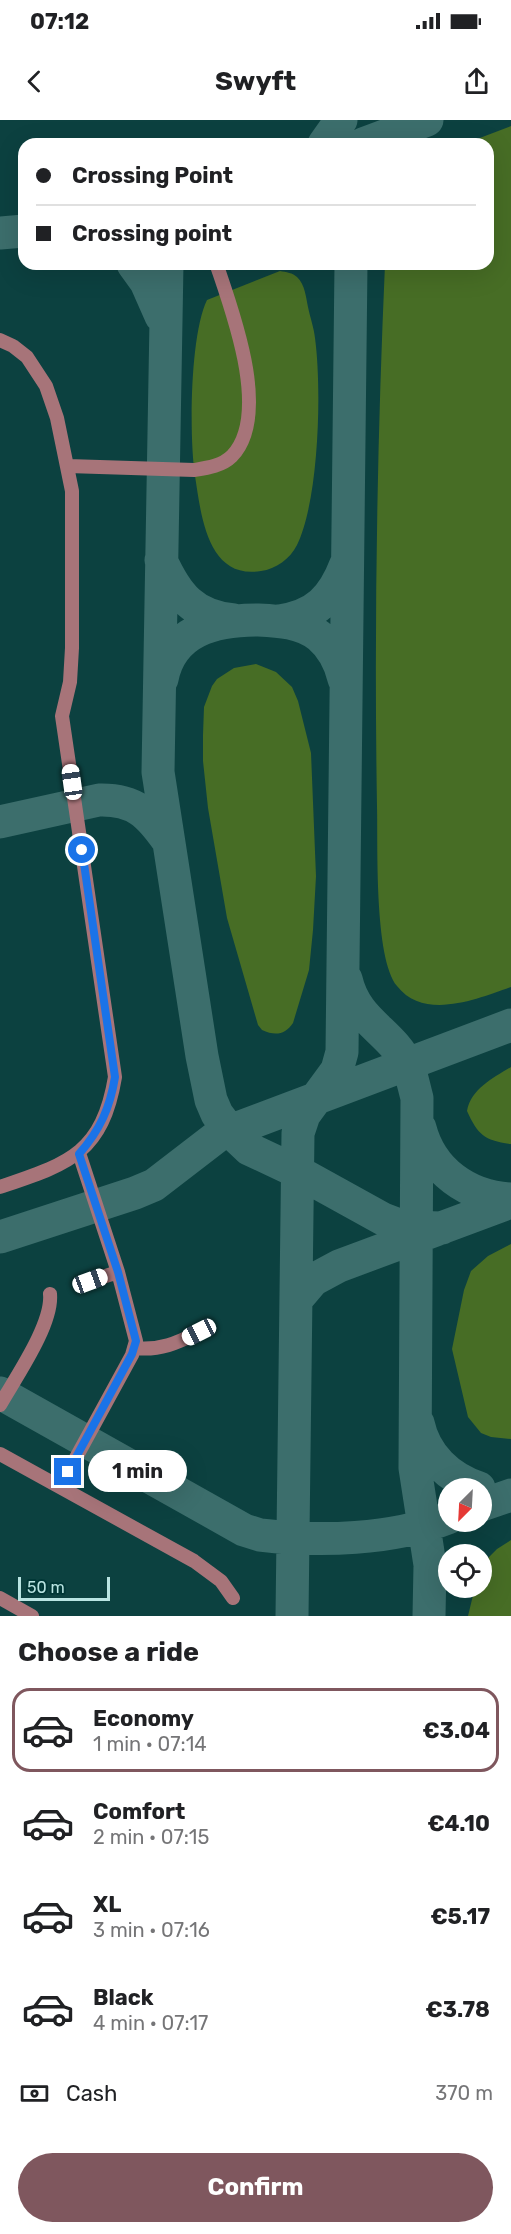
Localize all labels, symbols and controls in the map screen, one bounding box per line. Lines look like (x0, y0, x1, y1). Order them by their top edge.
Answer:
text: 07:12 (30, 8, 89, 35)
icon: back (18, 65, 51, 98)
text: Swyft (215, 65, 296, 97)
icon: share (460, 65, 493, 98)
text: Crossing Point (72, 162, 233, 189)
text: Crossing point (72, 220, 232, 247)
car (61, 763, 83, 801)
route start (68, 836, 95, 863)
car (70, 1266, 110, 1296)
car (179, 1316, 219, 1348)
callout: 1 min (89, 1451, 188, 1493)
route end (54, 1458, 81, 1485)
text: 1 min (112, 1459, 163, 1483)
north arrow (438, 1478, 492, 1532)
map controls (438, 1478, 492, 1598)
button: locate (438, 1544, 492, 1598)
scale bar (18, 1574, 110, 1602)
text: 50 m (27, 1578, 65, 1597)
text: Choose a ride (18, 1636, 199, 1668)
icon: car (21, 1703, 75, 1757)
text: Economy (93, 1705, 194, 1732)
text: €3.04 (422, 1717, 490, 1744)
text: 1 min · 07:14 (93, 1732, 207, 1756)
icon: car (21, 1796, 75, 1850)
text: Comfort (93, 1798, 185, 1825)
text: €4.10 (427, 1810, 490, 1837)
text: 2 min · 07:15 (93, 1825, 209, 1849)
icon: car (21, 1889, 75, 1943)
text: XL (93, 1891, 121, 1918)
text: €5.17 (430, 1903, 490, 1930)
text: 3 min · 07:16 (93, 1918, 210, 1942)
icon: car (21, 1982, 75, 2036)
text: Black (93, 1984, 154, 2011)
text: €3.78 (425, 1996, 490, 2023)
text: 4 min · 07:17 (93, 2011, 208, 2035)
icon: cash (18, 2077, 51, 2110)
text: Cash (66, 2080, 117, 2107)
text: 370 m (435, 2081, 493, 2105)
button: Confirm (18, 2153, 493, 2222)

